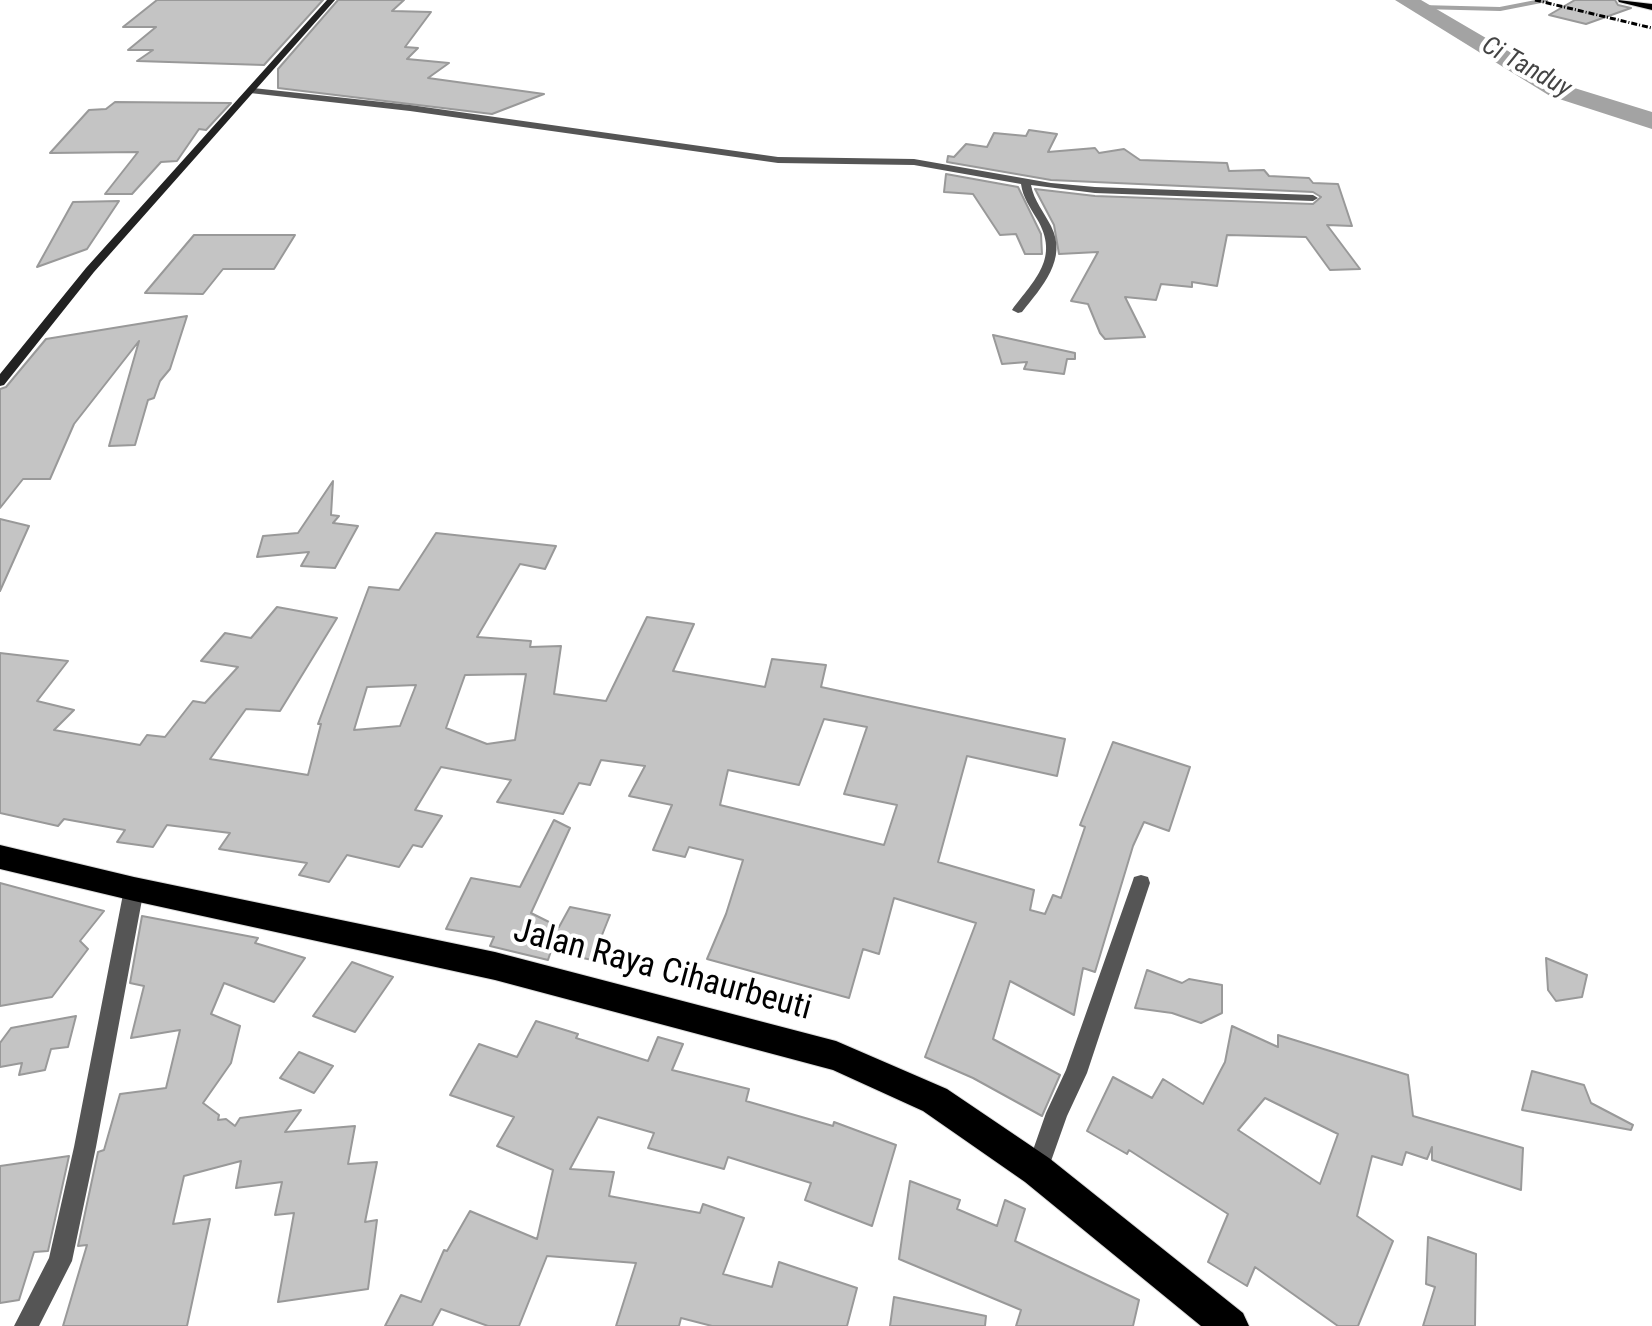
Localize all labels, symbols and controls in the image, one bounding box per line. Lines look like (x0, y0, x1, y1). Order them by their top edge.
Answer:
water label: Ci Tanduy (1476, 31, 1576, 105)
street label: Jalan Raya Cihaurbeuti (509, 912, 815, 1030)

